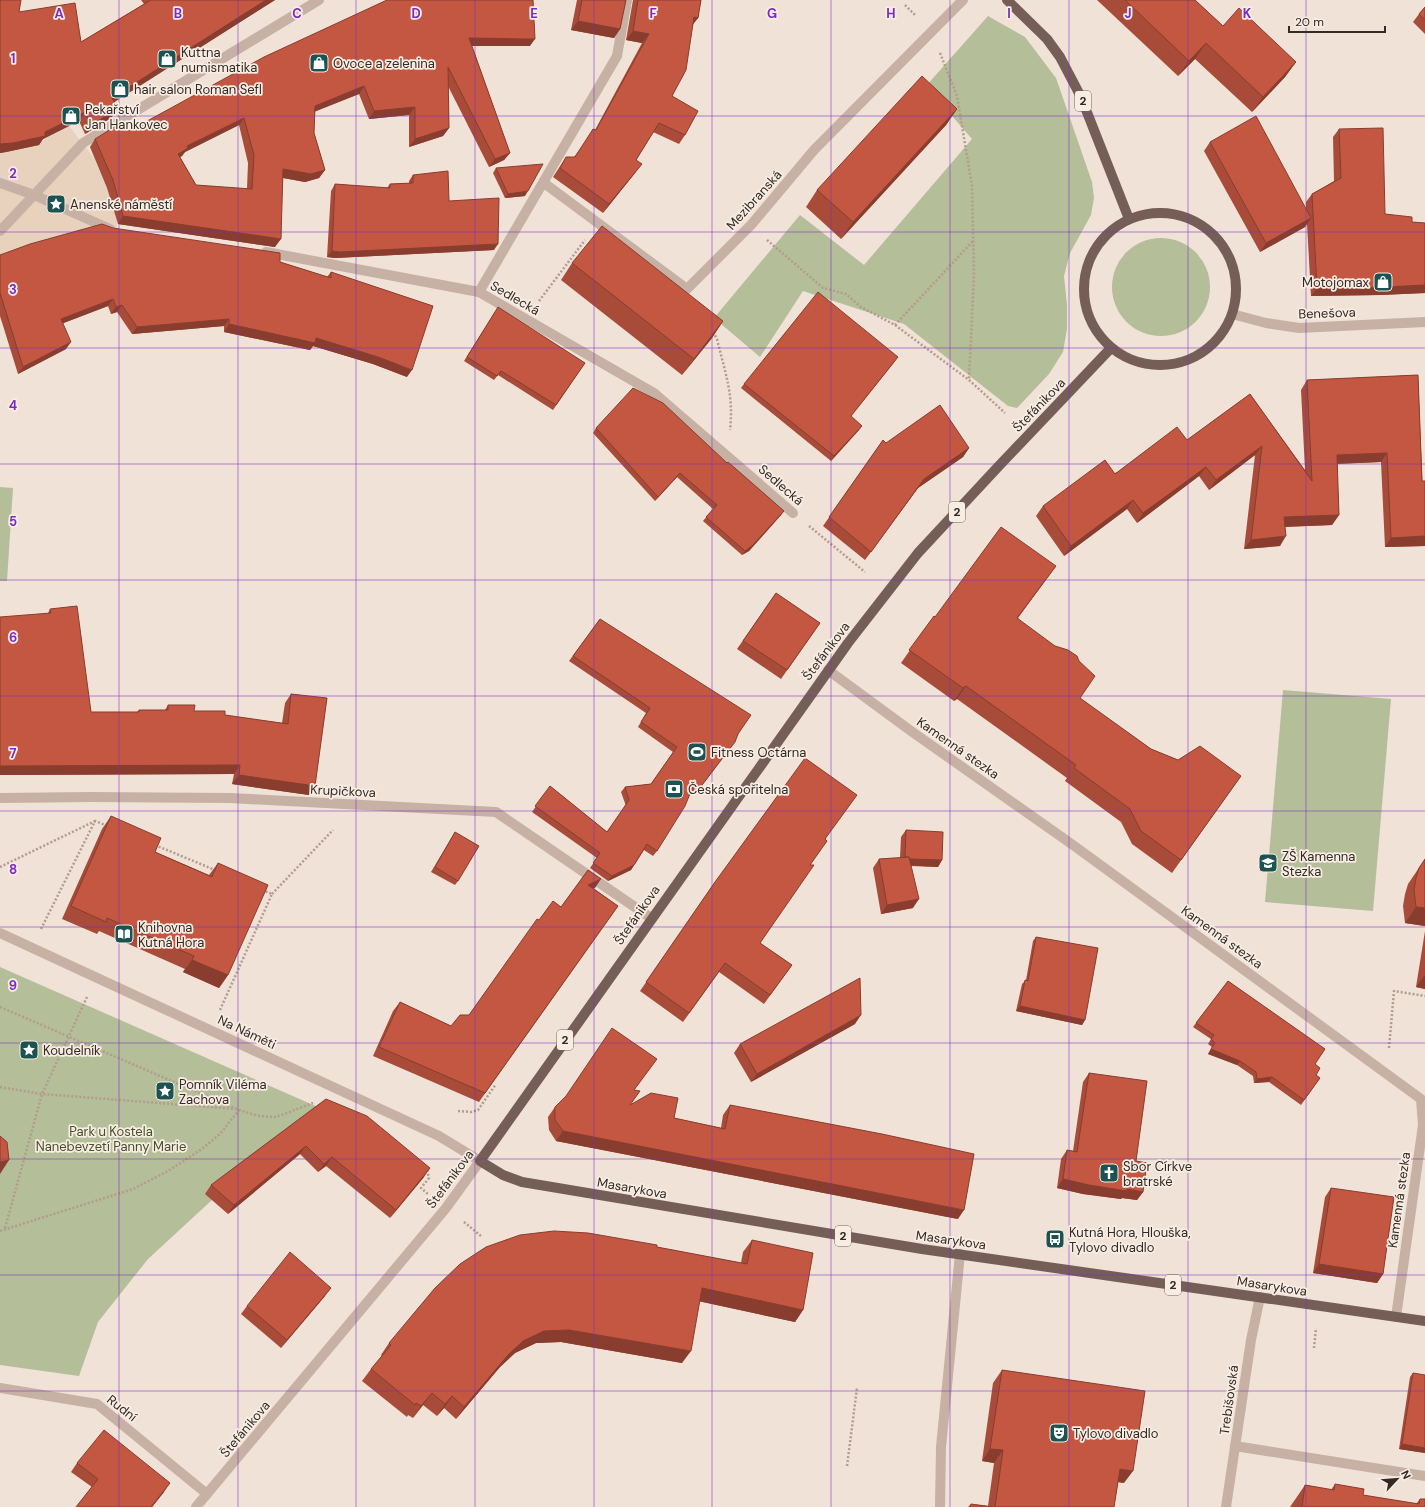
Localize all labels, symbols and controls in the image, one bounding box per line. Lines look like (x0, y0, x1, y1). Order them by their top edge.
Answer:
text: A (54, 5, 64, 22)
text: B (174, 5, 182, 22)
text: C (292, 5, 302, 22)
text: D (411, 5, 421, 22)
text: E (530, 5, 538, 22)
text: F (649, 5, 657, 22)
text: G (767, 5, 777, 22)
text: H (886, 5, 896, 22)
text: I (1007, 5, 1011, 22)
text: J (1124, 5, 1132, 22)
text: K (1243, 5, 1252, 22)
scale bar (1289, 8, 1385, 34)
text: 20 m (1295, 14, 1324, 30)
place label: Kuttna numismatika (181, 44, 257, 76)
shop icon: Kuttna numismatika (156, 48, 178, 70)
text: 1 (11, 50, 15, 67)
shop icon: Ovoce a zelenina (308, 52, 330, 74)
place label: Ovoce a zelenina (333, 55, 435, 72)
shop icon: hair salon Roman Sefl (109, 78, 131, 100)
place label: hair salon Roman Sefl (134, 81, 262, 98)
road number: 2 (1075, 91, 1091, 111)
place label: Pekařství Jan Hankovec (85, 101, 168, 133)
shop icon: Pekařství Jan Hankovec (60, 105, 82, 127)
text: 2 (9, 165, 17, 182)
street label: Mezibranská (723, 166, 785, 234)
place icon: Anenské náměstí (45, 193, 67, 215)
place label: Anenské náměstí (70, 196, 172, 213)
shop icon: Motojomax (1372, 271, 1394, 293)
place label: Motojomax (1302, 274, 1370, 291)
street label: Sedlecká (487, 277, 543, 319)
text: 3 (9, 281, 17, 298)
street label: Benešova (1298, 304, 1356, 322)
street label: Štefánikova (1009, 374, 1069, 436)
text: 4 (9, 397, 17, 414)
street label: Sedlecká (755, 461, 807, 509)
road number: 2 (949, 502, 965, 522)
text: 5 (9, 513, 17, 530)
street label: Štefánikova (799, 618, 853, 684)
text: 6 (9, 629, 17, 646)
street label: Kamenná stezka (913, 713, 1003, 783)
sports icon: Fitness Octárna (686, 741, 708, 763)
place label: Fitness Octárna (711, 744, 806, 761)
text: 7 (10, 745, 17, 762)
bank icon: Česká spořitelna (663, 778, 685, 800)
street label: Krupičkova (310, 781, 376, 801)
place label: Česká spořitelna (688, 781, 788, 798)
place label: ZŠ Kamenna Stezka (1282, 848, 1355, 880)
school or university icon: ZŠ Kamenna Stezka (1257, 852, 1279, 874)
text: 8 (9, 861, 17, 878)
street label: Štefánikova (610, 882, 664, 948)
street label: Kamenná stezka (1178, 902, 1266, 972)
place label: Knihovna Kutná Hora (138, 919, 204, 951)
library icon: Knihovna Kutná Hora (113, 923, 135, 945)
text: 9 (9, 977, 17, 994)
street label: Na Náměti (215, 1011, 279, 1053)
road number: 2 (557, 1030, 573, 1050)
place icon: Koudelník (18, 1039, 40, 1061)
place label: Koudelník (43, 1042, 101, 1059)
place label: Pomník Viléma Zachova (179, 1076, 267, 1108)
place icon: Pomník Viléma Zachova (154, 1080, 176, 1102)
park label: Park u Kostela Nanebevzetí Panny Marie (36, 1123, 186, 1155)
street label: Štefánikova (423, 1146, 477, 1212)
street label: Kamenná stezka (1384, 1151, 1414, 1249)
place label: Sbor Církve bratrské (1123, 1158, 1192, 1190)
church icon: Sbor Církve bratrské (1098, 1162, 1120, 1184)
street label: Masarykova (596, 1173, 668, 1203)
place label: Kutná Hora, Hlouška, Tylovo divadlo (1069, 1224, 1191, 1256)
road number: 2 (835, 1226, 851, 1246)
street label: Masarykova (915, 1227, 987, 1253)
bus stop icon: Kutná Hora, Hlouška, Tylovo divadlo (1044, 1228, 1066, 1250)
street label: Masarykova (1236, 1272, 1308, 1300)
road number: 2 (1165, 1275, 1181, 1295)
street label: Trebišovská (1216, 1364, 1242, 1436)
street label: Rudní (103, 1391, 141, 1425)
street label: Štefánikova (216, 1397, 274, 1461)
theatre icon: Tylovo divadlo (1048, 1422, 1070, 1444)
place label: Tylovo divadlo (1073, 1425, 1159, 1442)
north arrow (1377, 1459, 1417, 1499)
text: N (1398, 1468, 1414, 1481)

